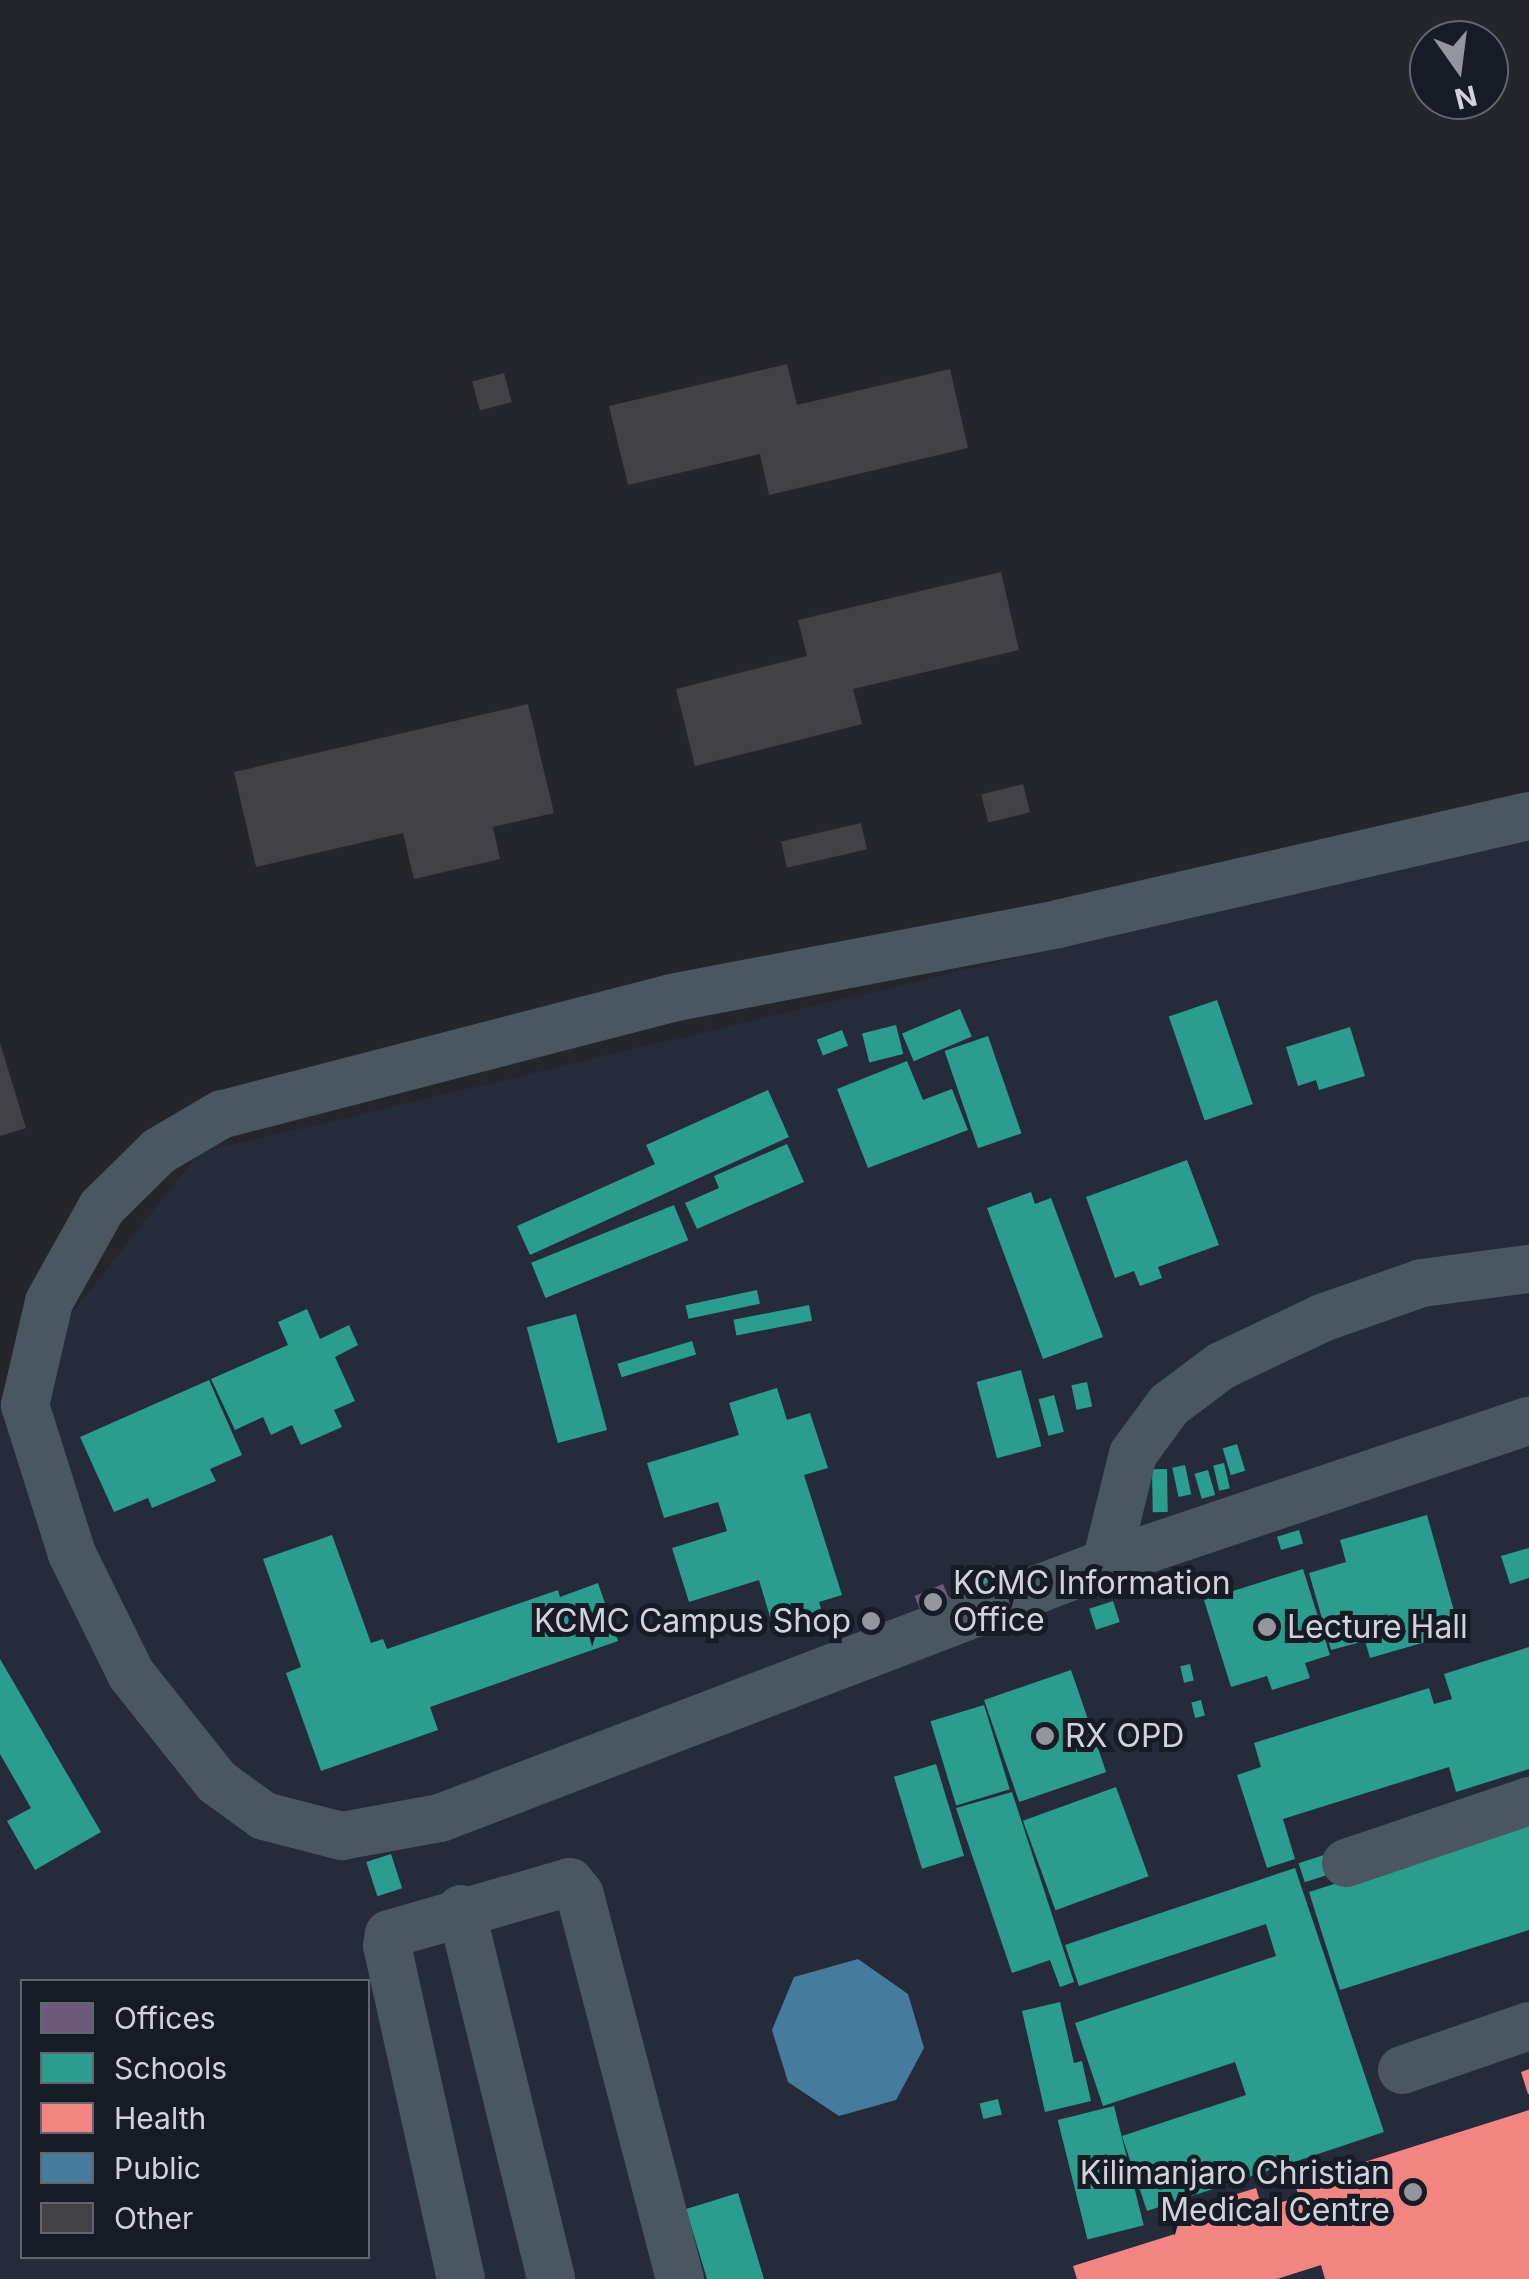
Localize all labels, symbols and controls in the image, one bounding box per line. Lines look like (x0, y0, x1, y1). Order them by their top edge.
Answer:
north arrow (1409, 20, 1509, 120)
text: N (1451, 78, 1480, 116)
place label: KCMC Information Office (953, 1565, 1231, 1640)
marker: KCMC Information Office (922, 1591, 944, 1613)
place label: KCMC Campus Shop (534, 1602, 851, 1640)
place label: Lecture Hall (1287, 1608, 1468, 1646)
marker: KCMC Campus Shop (860, 1610, 882, 1632)
marker: Lecture Hall (1256, 1616, 1278, 1638)
place label: RX OPD (1065, 1717, 1184, 1755)
marker: RX OPD (1034, 1725, 1056, 1747)
legend (20, 1979, 370, 2259)
text: Offices (114, 2000, 216, 2036)
text: Schools (114, 2050, 227, 2086)
text: Health (114, 2100, 206, 2136)
text: Public (114, 2150, 201, 2186)
place label: Kilimanjaro Christian Medical Centre (1080, 2155, 1390, 2230)
marker: Kilimanjaro Christian Medical Centre (1400, 2179, 1426, 2205)
text: Other (114, 2200, 193, 2236)

